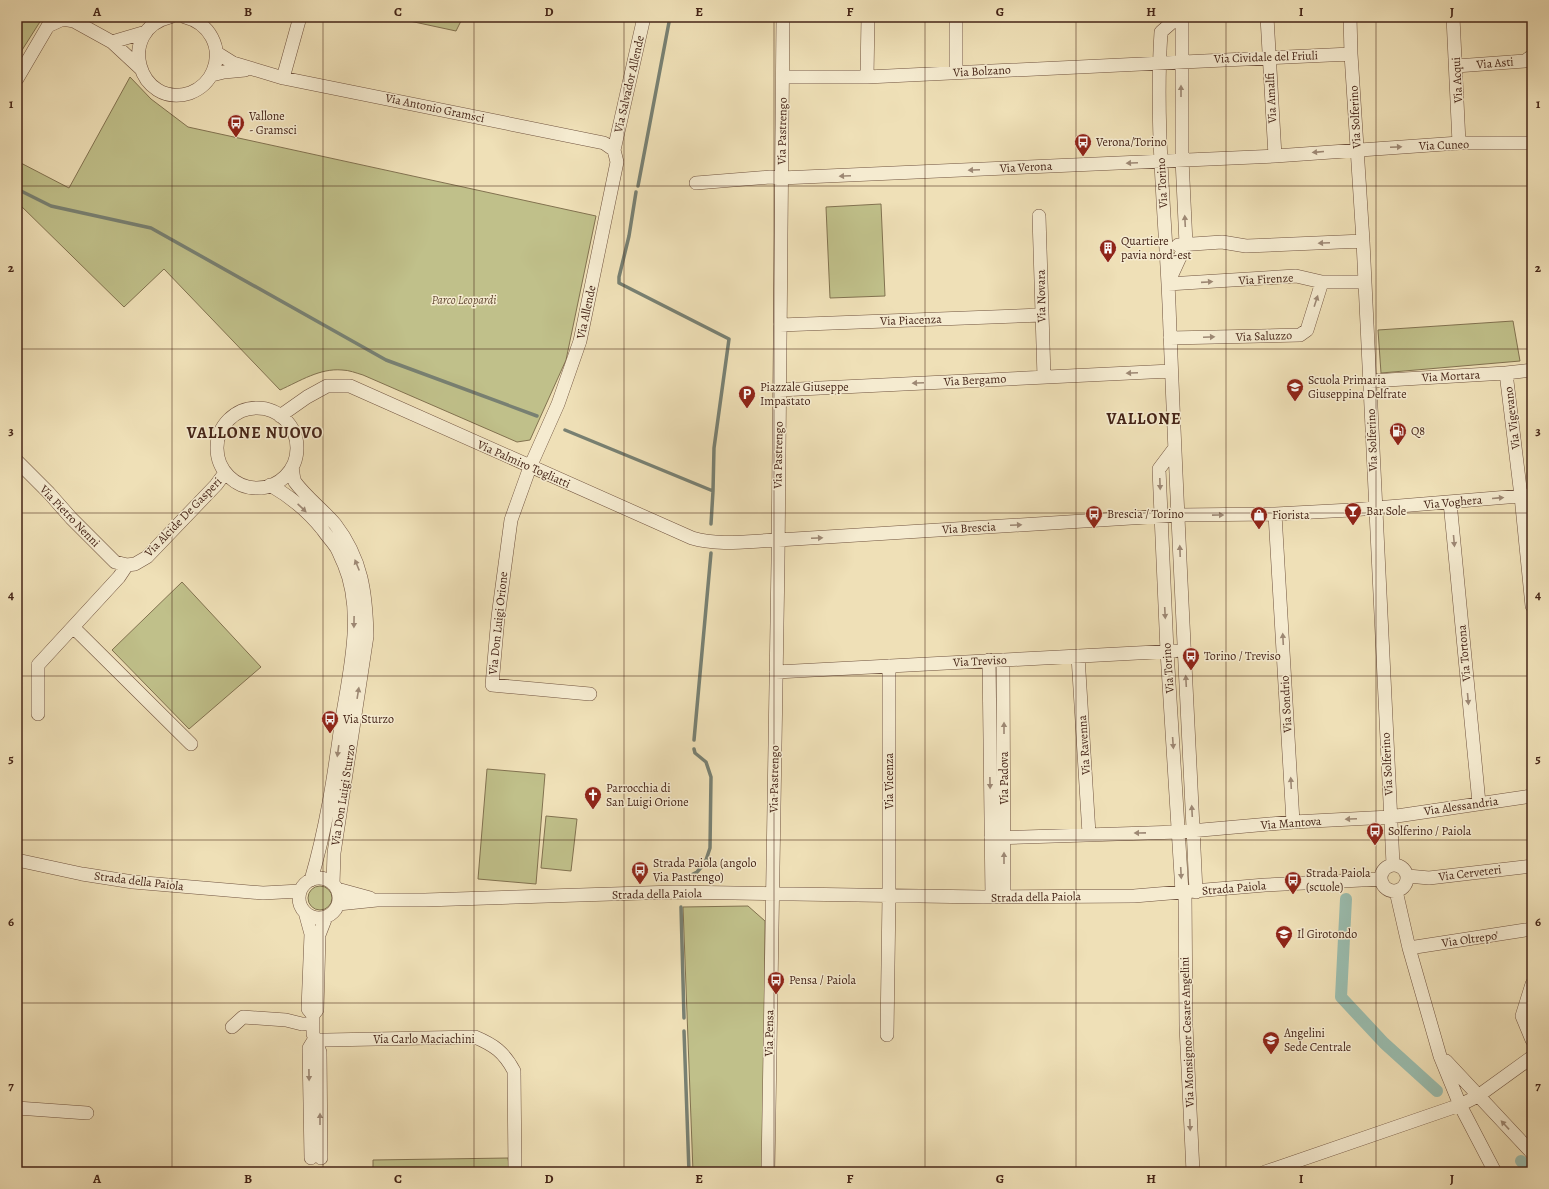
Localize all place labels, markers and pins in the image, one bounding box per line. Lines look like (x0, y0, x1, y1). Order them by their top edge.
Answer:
place label: Vallone - Gramsci (248, 108, 297, 138)
bus stop icon: Vallone - Gramsci (226, 113, 246, 138)
bus stop icon: Verona/Torino (1073, 132, 1093, 157)
place label: Verona/Torino (1095, 134, 1167, 150)
place label: Quartiere pavia nord-est (1121, 233, 1192, 263)
building icon: Quartiere pavia nord-est (1098, 238, 1118, 263)
place label: Scuola Primaria Giuseppina Delfrate (1308, 372, 1407, 402)
school or university icon: Scuola Primaria Giuseppina Delfrate (1285, 377, 1305, 402)
place label: Piazzale Giuseppe Impastato (760, 379, 849, 409)
parking icon: Piazzale Giuseppe Impastato (737, 384, 757, 409)
fuel station icon: Q8 (1388, 421, 1408, 446)
place label: Q8 (1411, 423, 1425, 439)
bar icon: Bar Sole (1343, 501, 1363, 526)
place label: Bar Sole (1366, 503, 1406, 519)
bus stop icon: Brescia / Torino (1084, 504, 1104, 529)
shop icon: Fiorista (1249, 505, 1269, 530)
place label: Brescia / Torino (1107, 506, 1184, 522)
place label: Fiorista (1272, 507, 1310, 523)
bus stop icon: Torino / Treviso (1181, 646, 1201, 671)
place label: Torino / Treviso (1204, 648, 1281, 664)
bus stop icon: Via Sturzo (320, 709, 340, 734)
place label: Via Sturzo (342, 711, 394, 727)
place label: Parrocchia di San Luigi Orione (606, 780, 689, 810)
church icon: Parrocchia di San Luigi Orione (583, 785, 603, 810)
bus stop icon: Solferino / Paiola (1365, 821, 1385, 846)
place label: Solferino / Paiola (1388, 823, 1472, 839)
place label: Strada Paiola (angolo Via Pastrengo) (652, 855, 756, 885)
bus stop icon: Strada Paiola (angolo Via Pastrengo) (630, 860, 650, 885)
place label: Strada Paiola (scuole) (1306, 865, 1371, 895)
bus stop icon: Strada Paiola (scuole) (1283, 870, 1303, 895)
school or university icon: Il Girotondo (1274, 924, 1294, 949)
place label: Il Girotondo (1297, 926, 1357, 942)
bus stop icon: Pensa / Paiola (766, 970, 786, 995)
place label: Pensa / Paiola (789, 972, 856, 988)
place label: Angelini Sede Centrale (1283, 1025, 1351, 1055)
school or university icon: Angelini Sede Centrale (1261, 1030, 1281, 1055)

